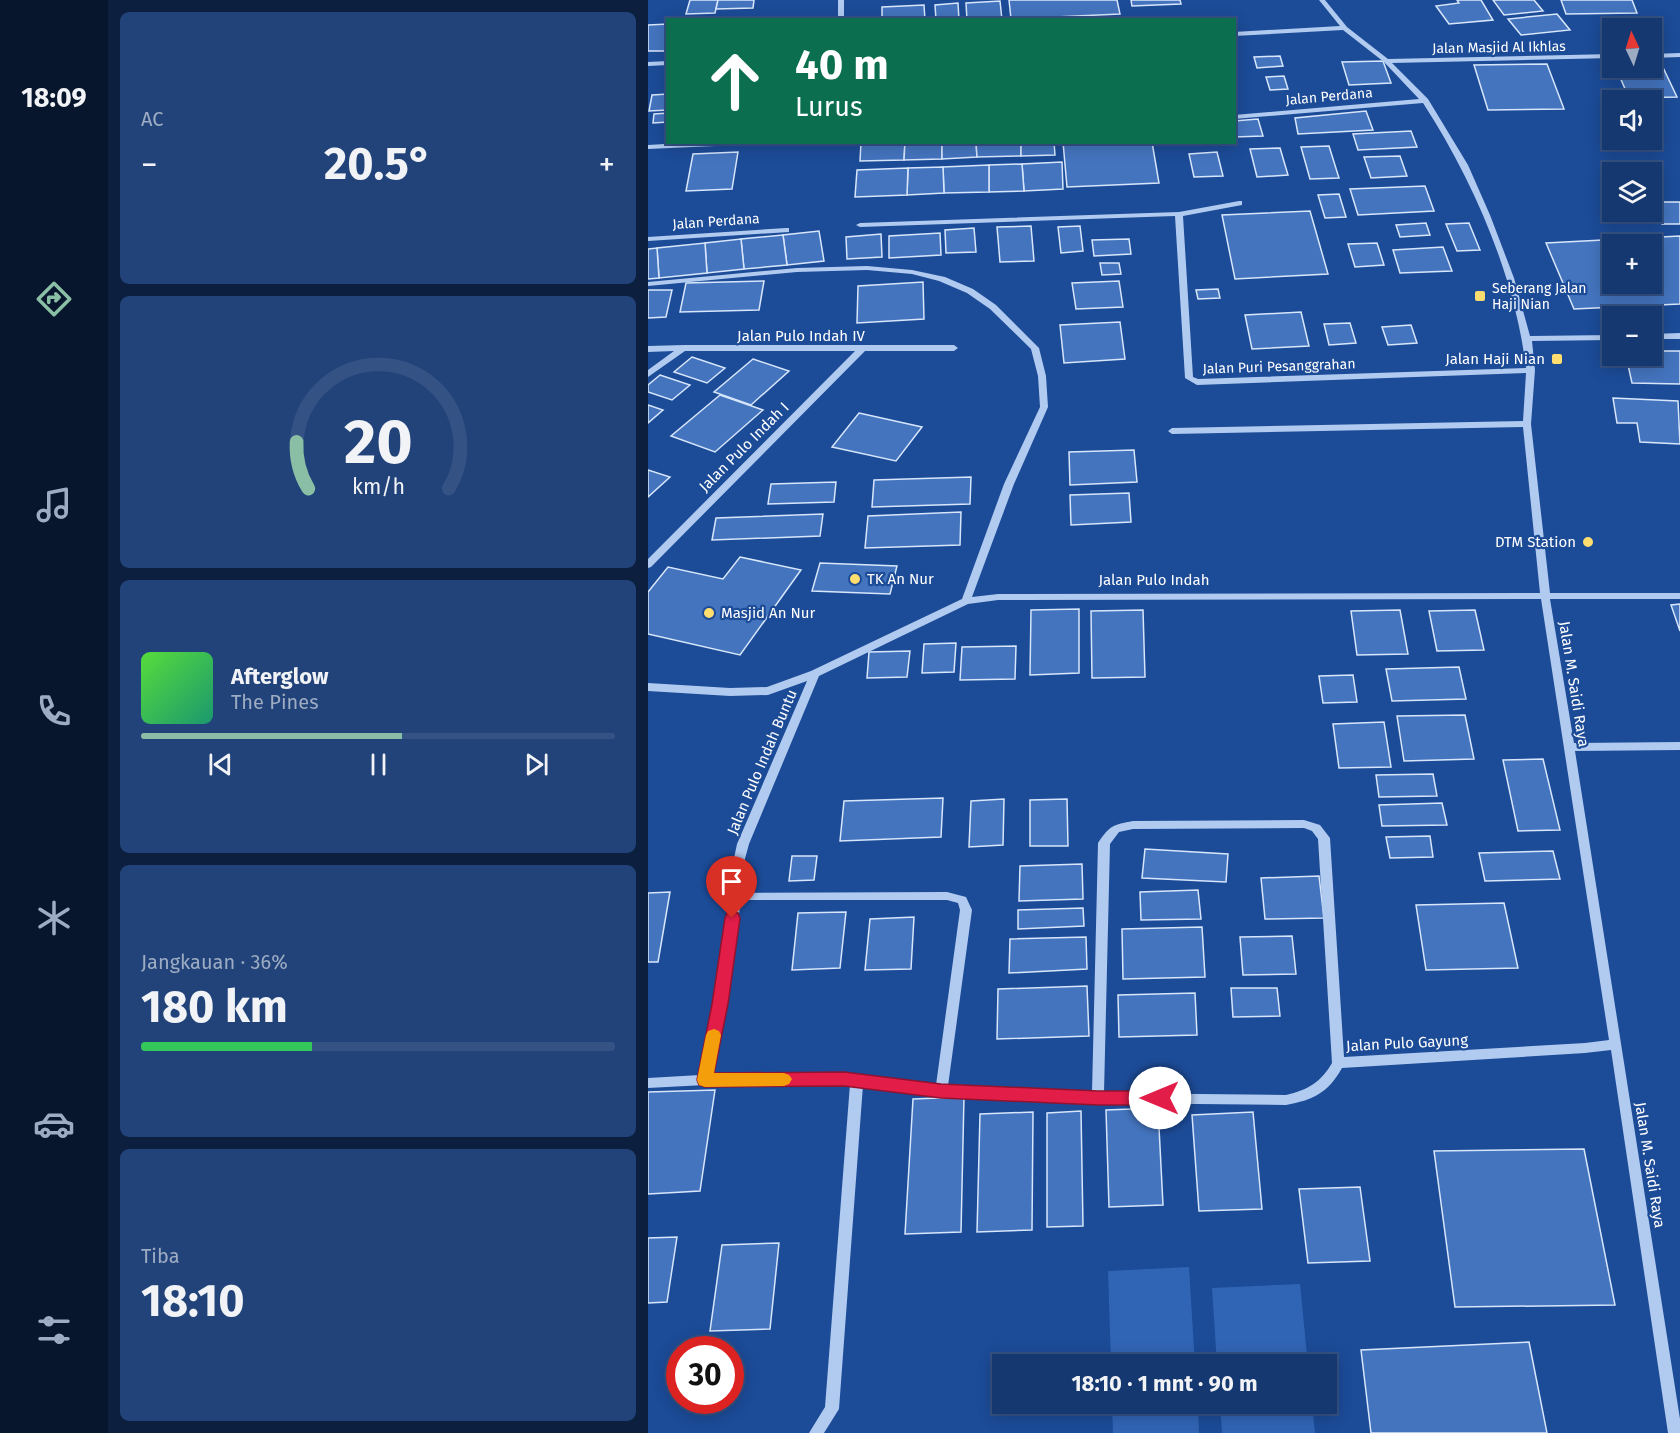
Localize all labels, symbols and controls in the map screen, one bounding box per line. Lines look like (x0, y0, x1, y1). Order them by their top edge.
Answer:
north arrow (1602, 18, 1662, 78)
map controls (1602, 18, 1662, 366)
street label: Jalan Masjid Al Ikhlas (1432, 38, 1566, 57)
text: 40 m (795, 40, 889, 90)
icon: ahead (696, 42, 774, 120)
text: 18:09 (21, 82, 87, 114)
street label: Jalan Perdana (1285, 84, 1373, 109)
button: sound (1602, 90, 1662, 150)
text: Lurus (795, 91, 863, 123)
text: AC (141, 107, 163, 131)
text: 20.5° (324, 137, 432, 191)
text: − (141, 145, 158, 185)
text: + (599, 145, 615, 185)
button: layers (1602, 162, 1662, 222)
street label: Jalan Perdana (672, 210, 760, 233)
button: + (1602, 234, 1662, 294)
icon: directions (33, 278, 75, 320)
place label: Seberang Jalan Haji Nian (1492, 280, 1587, 313)
marker: Seberang Jalan Haji Nian (1473, 289, 1487, 303)
button: − (1602, 306, 1662, 366)
street label: Jalan Pulo Indah IV (737, 327, 866, 345)
place label: Jalan Haji Nian (1445, 350, 1545, 368)
marker: Jalan Haji Nian (1550, 352, 1564, 366)
street label: Jalan Puri Pesanggrahan (1202, 355, 1356, 378)
street label: Jalan Pulo Indah I (695, 398, 793, 496)
text: 20 (344, 405, 412, 480)
text: km/h (351, 475, 405, 501)
icon: music (33, 484, 75, 526)
place label: DTM Station (1495, 533, 1576, 551)
marker: DTM Station (1581, 535, 1595, 549)
place label: TK An Nur (867, 570, 934, 588)
street label: Jalan Pulo Indah (1098, 571, 1210, 589)
marker: TK An Nur (848, 572, 862, 586)
place label: Masjid An Nur (721, 604, 815, 622)
marker: Masjid An Nur (702, 606, 716, 620)
street label: Jalan M. Saidi Raya (1555, 620, 1593, 748)
text: Afterglow (231, 663, 328, 690)
street label: Jalan Pulo Indah Buntu (723, 687, 801, 837)
icon: phone (33, 690, 75, 732)
text: The Pines (231, 690, 318, 714)
icon: previous (204, 748, 237, 781)
icon: pause (362, 748, 395, 781)
icon: next (520, 748, 553, 781)
pin (706, 856, 757, 918)
icon: arrive (715, 865, 748, 898)
icon: climate (33, 897, 75, 939)
text: Jangkauan · 36% (141, 950, 288, 974)
text: 180 km (141, 980, 288, 1034)
street label: Jalan Pulo Gayung (1346, 1031, 1469, 1055)
position arrow (1128, 1066, 1192, 1130)
street label: Jalan M. Saidi Raya (1631, 1101, 1669, 1229)
icon: car (33, 1103, 75, 1145)
text: Tiba (141, 1244, 180, 1268)
text: 18:10 (141, 1274, 245, 1328)
icon: filters (33, 1309, 75, 1351)
speed limit sign: 30 (666, 1336, 744, 1414)
text: 18:10 · 1 mnt · 90 m (1071, 1370, 1258, 1397)

